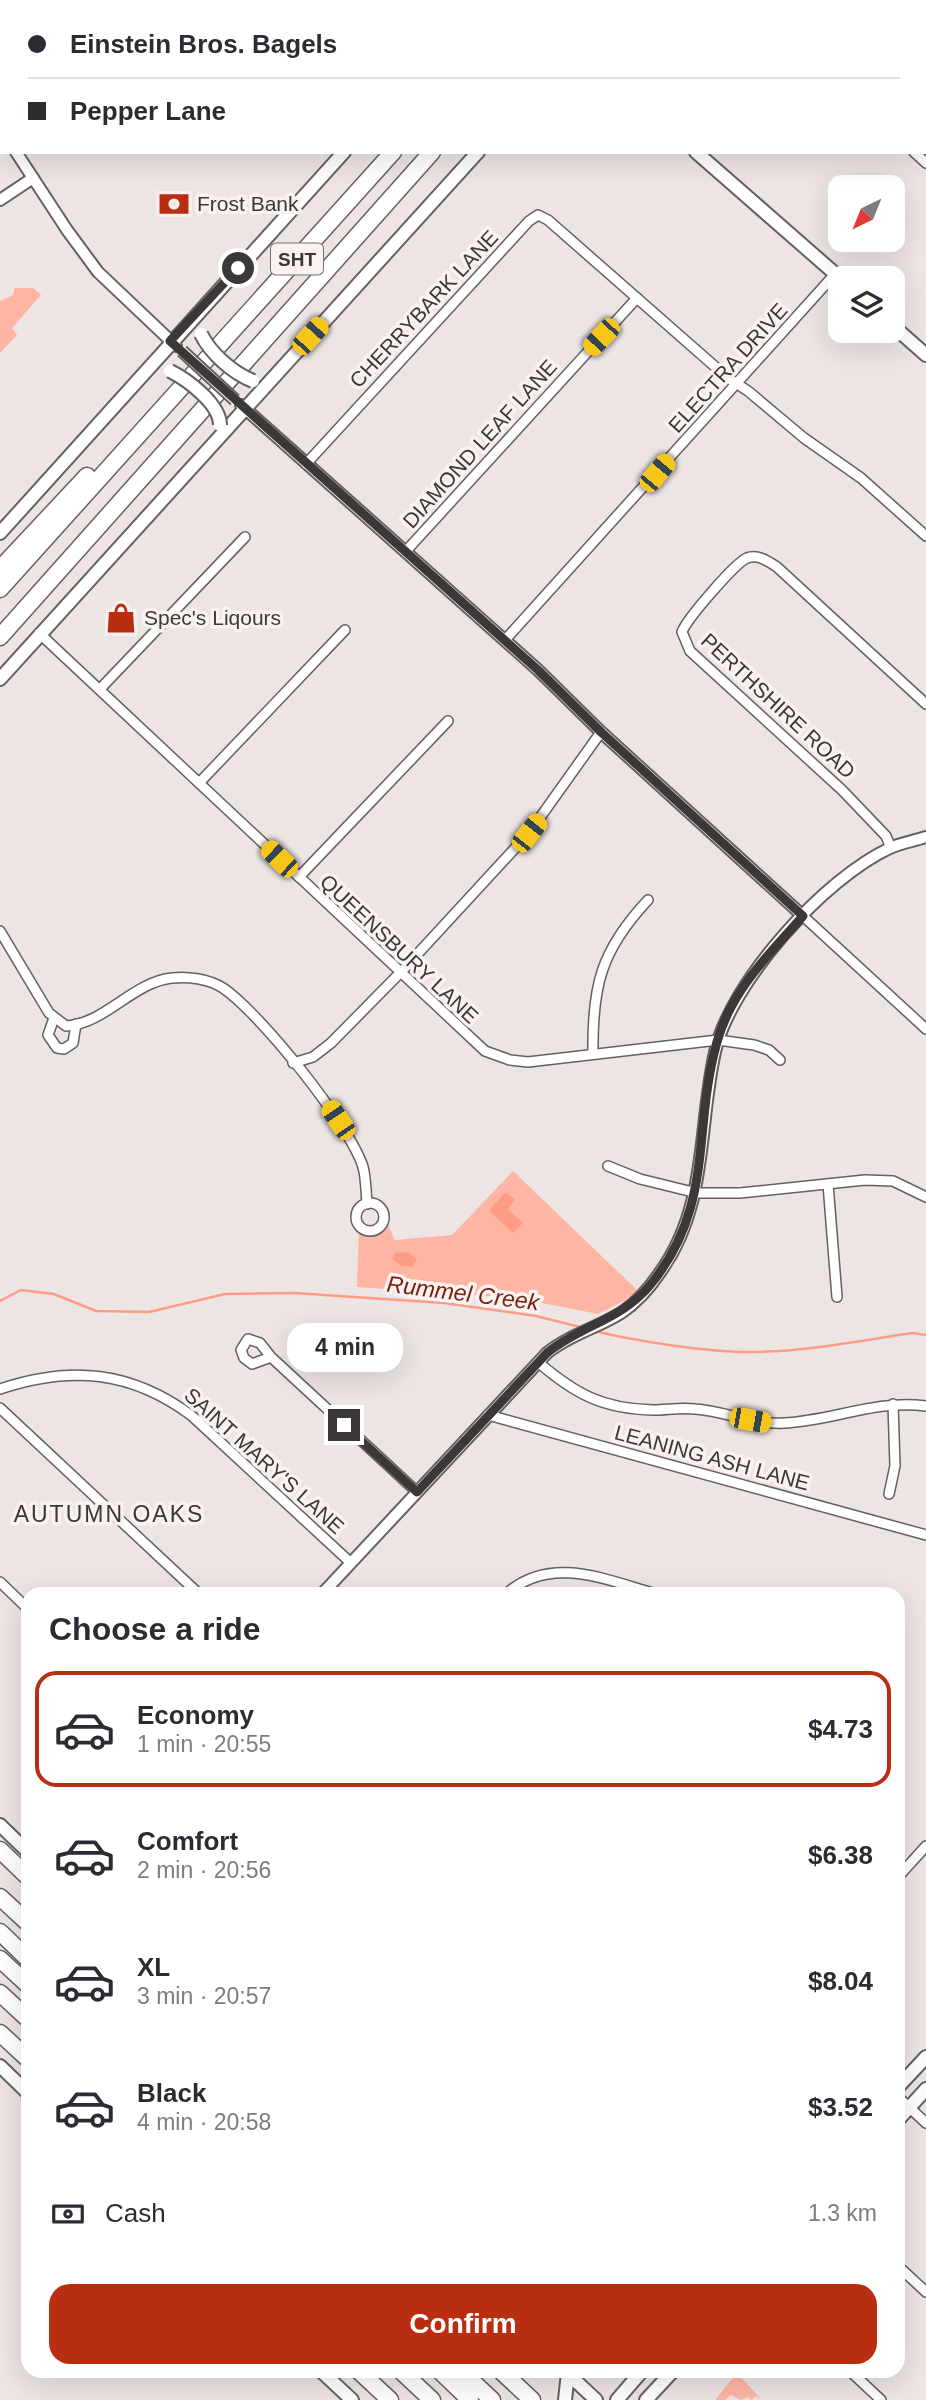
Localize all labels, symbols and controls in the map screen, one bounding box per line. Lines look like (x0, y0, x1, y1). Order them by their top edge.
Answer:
text: Einstein Bros. Bagels (70, 29, 337, 59)
text: Pepper Lane (70, 96, 226, 126)
north arrow (828, 175, 905, 252)
map controls (828, 175, 905, 343)
bank icon: Frost Bank (157, 187, 191, 221)
place label: Frost Bank (197, 192, 299, 215)
street label: CHERRYBARK LANE (345, 225, 502, 392)
road number: SHT (271, 244, 323, 274)
route start (222, 252, 254, 284)
button: layers (828, 266, 905, 343)
street label: ELECTRA DRIVE (664, 298, 792, 437)
car (289, 313, 332, 359)
car (579, 314, 624, 360)
street label: DIAMOND LEAF LANE (398, 355, 561, 532)
car (636, 450, 679, 496)
shop icon: Spec's Liqours (104, 601, 138, 635)
place label: Spec's Liqours (144, 606, 281, 629)
street label: PERTHSHIRE ROAD (697, 629, 860, 783)
car (508, 810, 551, 856)
car (257, 837, 302, 881)
street label: QUEENSBURY LANE (316, 870, 483, 1028)
car (318, 1097, 359, 1143)
water label: Rummel Creek (385, 1271, 542, 1315)
callout: 4 min (286, 1324, 402, 1372)
text: 4 min (315, 1334, 375, 1360)
street label: SAINT MARY'S LANE (180, 1383, 349, 1538)
car (728, 1406, 773, 1434)
route end (328, 1409, 360, 1441)
street label: LEANING ASH LANE (612, 1420, 812, 1495)
district label: AUTUMN OAKS (14, 1501, 204, 1527)
text: Choose a ride (49, 1611, 261, 1647)
icon: car (53, 1698, 116, 1761)
text: Economy (137, 1700, 254, 1730)
text: $4.73 (808, 1714, 873, 1744)
text: 1 min · 20:55 (137, 1731, 271, 1757)
icon: car (53, 1824, 116, 1887)
text: Comfort (137, 1826, 238, 1856)
text: $6.38 (808, 1840, 873, 1870)
text: 2 min · 20:56 (137, 1857, 271, 1883)
icon: car (53, 1950, 116, 2013)
text: XL (137, 1952, 170, 1982)
text: $8.04 (808, 1966, 873, 1996)
text: 3 min · 20:57 (137, 1983, 271, 2009)
icon: car (53, 2076, 116, 2139)
text: Black (137, 2078, 206, 2108)
text: $3.52 (808, 2092, 873, 2122)
text: 4 min · 20:58 (137, 2109, 271, 2135)
icon: cash (49, 2195, 87, 2233)
text: Cash (105, 2198, 166, 2228)
text: 1.3 km (808, 2200, 877, 2226)
button: Confirm (49, 2284, 877, 2364)

